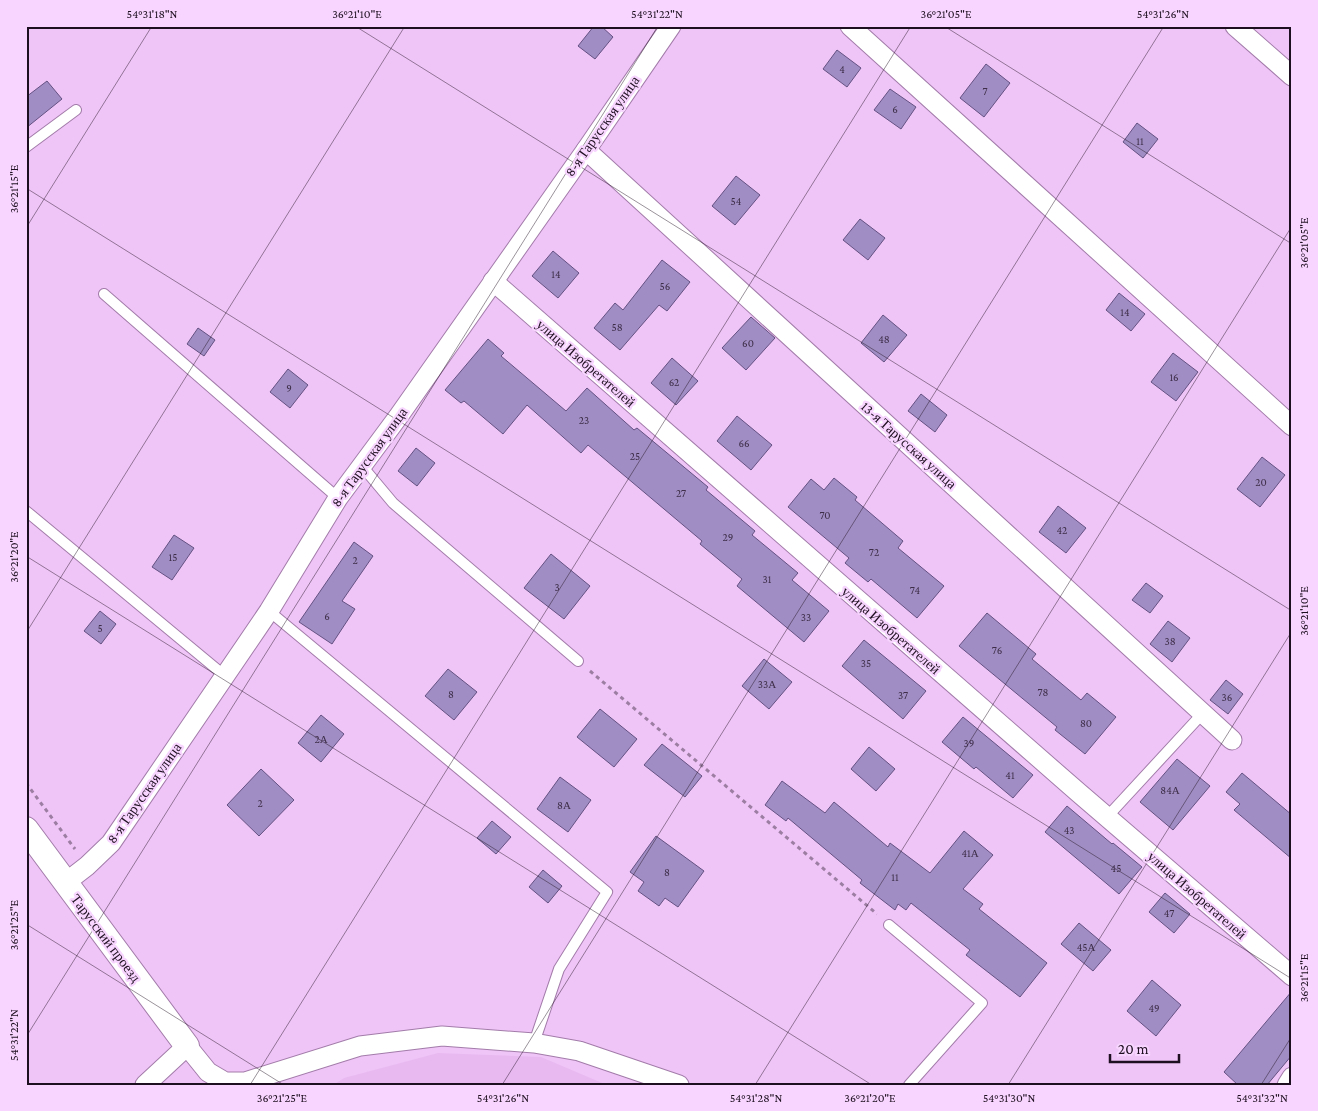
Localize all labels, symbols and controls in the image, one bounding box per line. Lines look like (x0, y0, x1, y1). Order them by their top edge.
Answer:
text: 54°31'18"N (126, 7, 178, 21)
text: 36°21'10"E (332, 7, 382, 21)
text: 54°31'22"N (631, 7, 683, 21)
text: 36°21'05"E (920, 7, 972, 21)
text: 54°31'26"N (1137, 7, 1189, 21)
house number: 4 (839, 63, 845, 75)
street label: 8-я Тарусская улица (561, 72, 643, 179)
house number: 7 (982, 85, 988, 97)
house number: 6 (892, 103, 898, 115)
house number: 11 (1136, 135, 1144, 147)
text: 36°21'15"E (7, 164, 21, 213)
house number: 54 (731, 195, 742, 207)
text: 36°21'05"E (1297, 217, 1311, 269)
house number: 14 (551, 268, 561, 280)
house number: 56 (660, 280, 670, 292)
house number: 14 (1120, 306, 1130, 318)
street label: улица Изобретателей (533, 316, 639, 410)
house number: 58 (611, 321, 623, 333)
house number: 48 (878, 333, 890, 345)
house number: 60 (742, 337, 754, 349)
house number: 16 (1169, 371, 1179, 383)
house number: 62 (669, 376, 679, 388)
house number: 9 (286, 382, 292, 394)
street label: 13-я Тарусская улица (858, 398, 960, 492)
street label: 8-я Тарусская улица (328, 404, 411, 510)
house number: 23 (579, 414, 589, 426)
house number: 66 (738, 437, 750, 449)
house number: 25 (630, 450, 640, 462)
house number: 20 (1255, 476, 1267, 488)
house number: 27 (676, 487, 686, 499)
house number: 70 (819, 509, 831, 521)
house number: 42 (1057, 524, 1067, 536)
text: 36°21'20"E (7, 531, 21, 583)
house number: 29 (723, 531, 733, 543)
house number: 72 (869, 546, 879, 558)
house number: 15 (169, 551, 177, 563)
house number: 2 (352, 554, 358, 566)
house number: 31 (763, 573, 772, 585)
house number: 3 (554, 581, 560, 593)
street label: улица Изобретателей (838, 583, 944, 677)
house number: 74 (910, 584, 921, 596)
text: 36°21'10"E (1297, 586, 1311, 636)
house number: 6 (324, 610, 330, 622)
house number: 33 (801, 611, 811, 623)
house number: 5 (97, 622, 103, 634)
house number: 38 (1164, 635, 1176, 647)
house number: 76 (992, 644, 1002, 656)
house number: 35 (861, 657, 871, 669)
house number: 33А (758, 678, 776, 690)
house number: 78 (1038, 686, 1049, 698)
house number: 8 (448, 688, 454, 700)
house number: 37 (898, 689, 908, 701)
house number: 36 (1222, 691, 1232, 703)
house number: 80 (1080, 717, 1092, 729)
house number: 2А (314, 733, 328, 745)
house number: 39 (964, 737, 974, 749)
street label: 8-я Тарусская улица (103, 739, 185, 846)
house number: 41 (1005, 769, 1015, 781)
house number: 84А (1160, 784, 1180, 796)
house number: 2 (257, 797, 263, 809)
house number: 8А (557, 799, 571, 811)
house number: 43 (1064, 824, 1074, 836)
house number: 41А (961, 847, 979, 859)
street label: улица Изобретателей (1144, 848, 1250, 942)
house number: 45 (1111, 862, 1121, 874)
house number: 8 (664, 866, 670, 878)
house number: 11 (891, 871, 899, 883)
street label: Тарусский проезд (68, 891, 144, 985)
text: 36°21'25"E (7, 899, 21, 950)
house number: 47 (1164, 907, 1174, 919)
house number: 45А (1077, 941, 1095, 953)
text: 36°21'15"E (1297, 953, 1311, 1002)
house number: 49 (1148, 1002, 1160, 1014)
text: 54°31'22"N (7, 1009, 21, 1061)
scale bar (1110, 1031, 1179, 1063)
text: 20 m (1118, 1041, 1149, 1057)
text: 36°21'25"E (257, 1091, 308, 1105)
text: 54°31'26"N (477, 1091, 529, 1105)
text: 54°31'28"N (730, 1091, 782, 1105)
text: 36°21'20"E (844, 1091, 896, 1105)
text: 54°31'30"N (983, 1091, 1035, 1105)
text: 54°31'32"N (1236, 1091, 1288, 1105)

